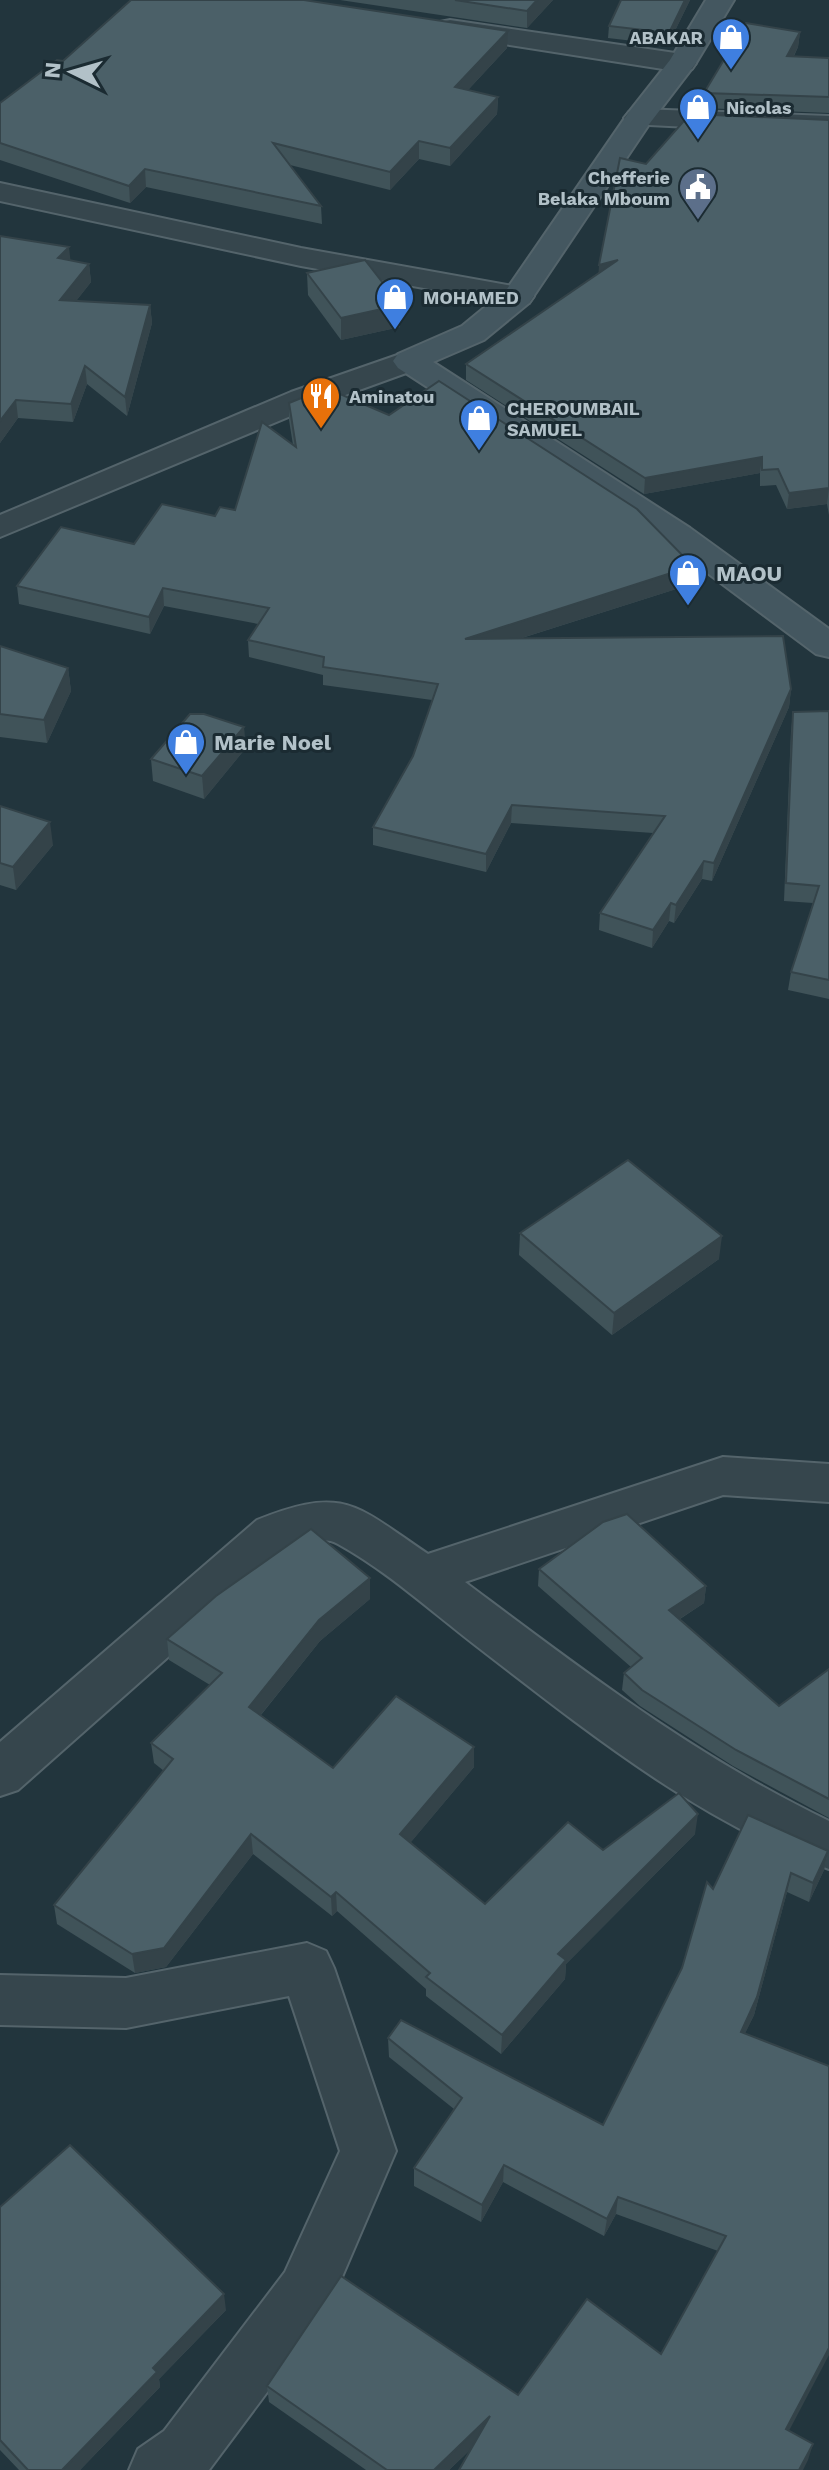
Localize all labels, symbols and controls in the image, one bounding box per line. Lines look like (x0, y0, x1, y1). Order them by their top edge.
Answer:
shop icon: ABAKAR (710, 16, 752, 71)
place label: ABAKAR (629, 27, 704, 48)
north arrow (32, 32, 112, 112)
text: N (39, 61, 66, 80)
shop icon: Nicolas (677, 86, 719, 141)
place label: Nicolas (726, 97, 792, 118)
public building icon: Chefferie Belaka Mboum (677, 166, 719, 221)
place label: Chefferie Belaka Mboum (538, 167, 670, 209)
shop icon: MOHAMED (374, 276, 416, 331)
place label: MOHAMED (423, 287, 519, 308)
restaurant icon: Aminatou (300, 375, 342, 430)
place label: Aminatou (349, 386, 434, 407)
shop icon: CHEROUMBAIL SAMUEL (458, 397, 500, 452)
place label: CHEROUMBAIL SAMUEL (507, 398, 640, 440)
shop icon: MAOU (667, 552, 709, 607)
place label: MAOU (716, 561, 782, 586)
shop icon: Marie Noel (165, 721, 207, 776)
place label: Marie Noel (214, 730, 332, 755)

